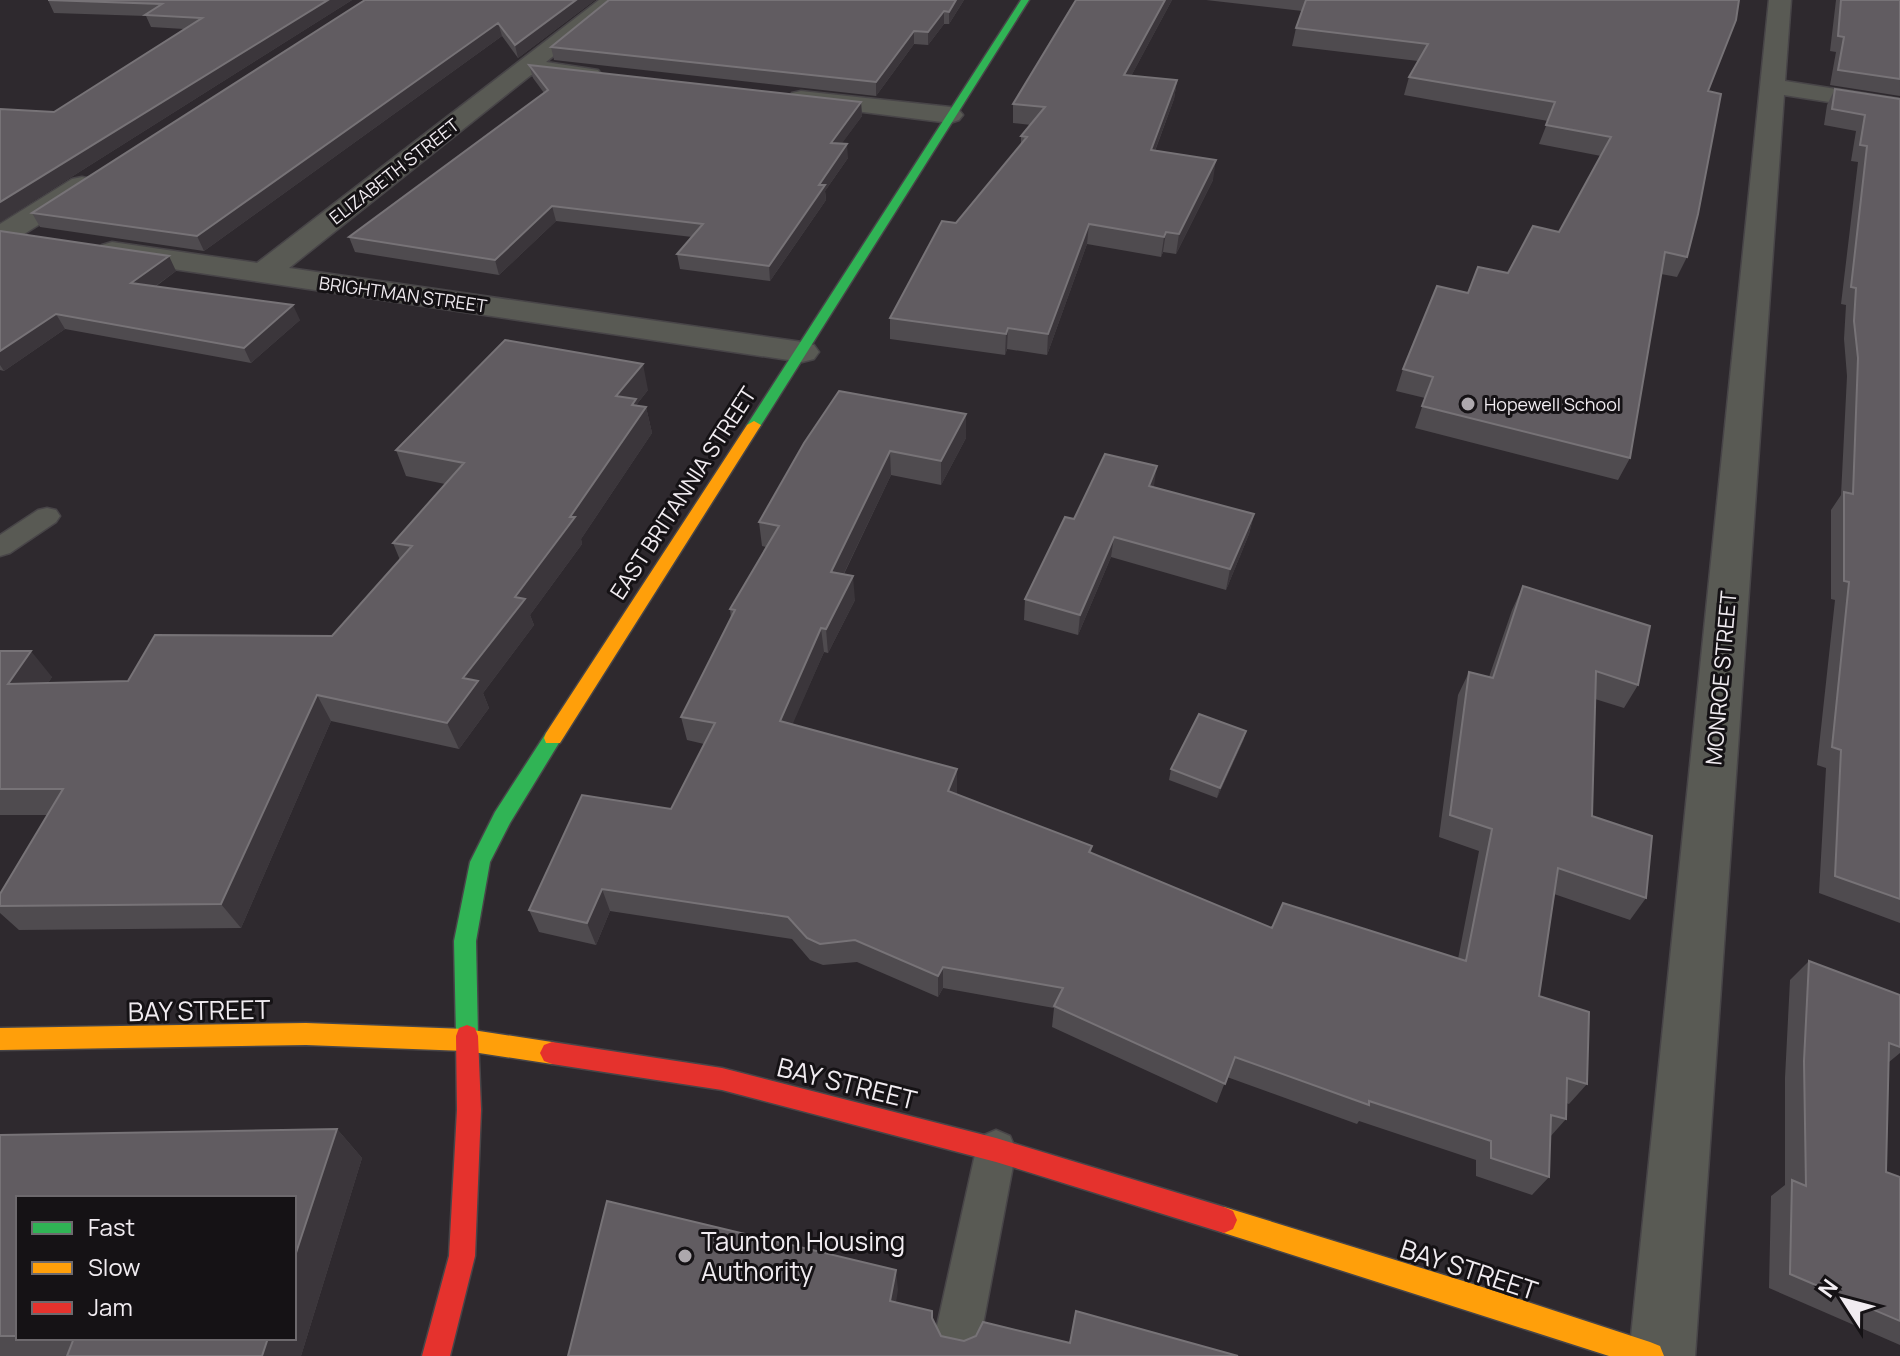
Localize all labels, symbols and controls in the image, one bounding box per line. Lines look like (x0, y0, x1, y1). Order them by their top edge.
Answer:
street label: ELIZABETH STREET (324, 113, 464, 229)
street label: BRIGHTMAN STREET (318, 270, 489, 318)
street label: EAST BRITANNIA STREET (603, 381, 763, 605)
place label: Hopewell School (1484, 392, 1621, 416)
marker: Hopewell School (1459, 395, 1477, 413)
street label: MONROE STREET (1698, 590, 1744, 766)
street label: BAY STREET (127, 991, 271, 1029)
street label: BAY STREET (773, 1048, 921, 1118)
legend (16, 1196, 296, 1340)
text: Fast (88, 1210, 135, 1243)
place label: Taunton Housing Authority (701, 1223, 905, 1289)
street label: BAY STREET (1396, 1230, 1543, 1308)
marker: Taunton Housing Authority (676, 1247, 694, 1265)
text: Slow (88, 1250, 141, 1283)
north arrow (1804, 1260, 1884, 1340)
text: N (1811, 1273, 1845, 1303)
text: Jam (88, 1290, 133, 1323)

